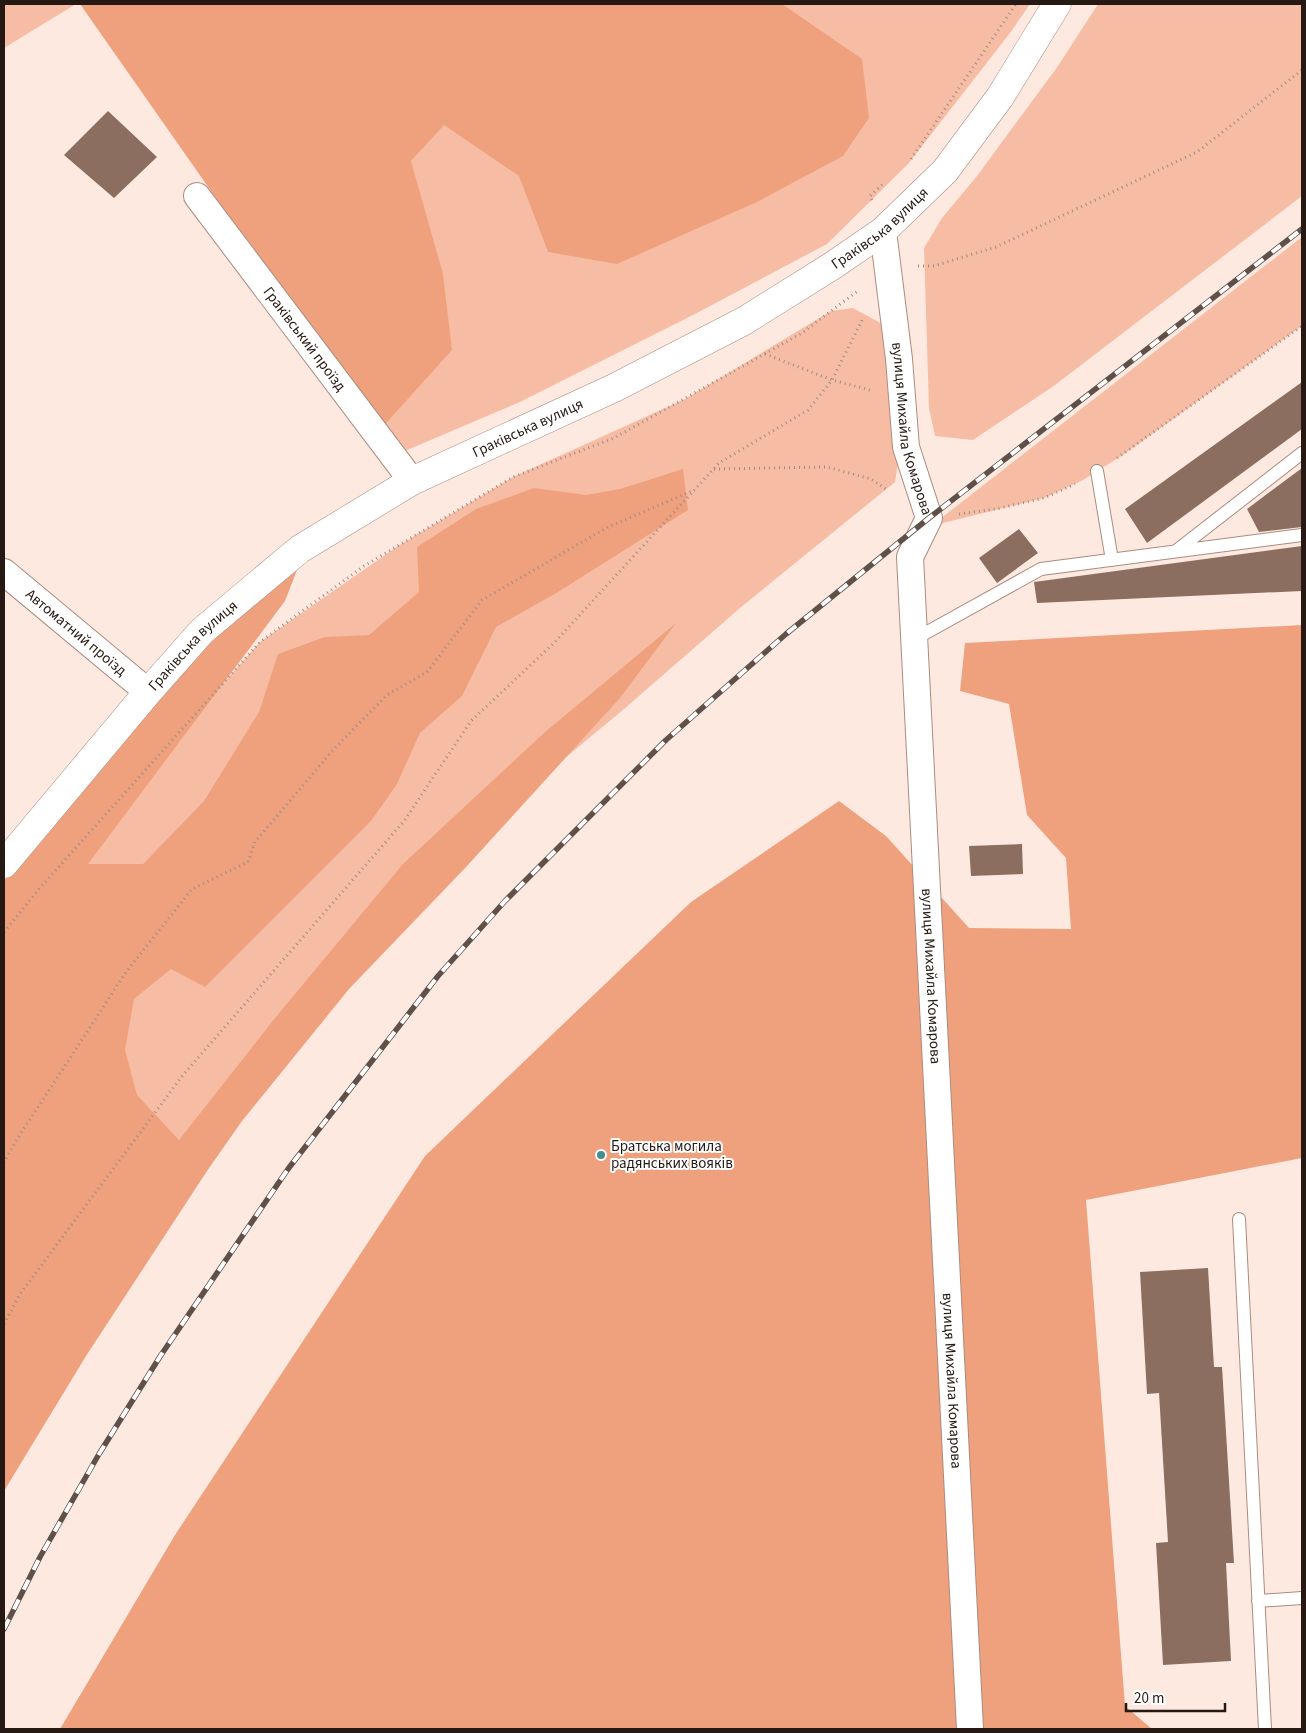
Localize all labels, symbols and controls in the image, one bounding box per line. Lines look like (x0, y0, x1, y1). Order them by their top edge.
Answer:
street label: Граківська вулиця (827, 183, 933, 275)
street label: Граківський проїзд (258, 283, 351, 396)
street label: вулиця Михайла Комарова (886, 341, 937, 518)
street label: Граківська вулиця (469, 394, 587, 463)
street label: Автоматний проїзд (21, 584, 131, 681)
street label: Граківська вулиця (144, 596, 242, 696)
street label: вулиця Михайла Комарова (916, 888, 946, 1065)
place label: Братська могила радянських вояків (611, 1136, 733, 1174)
marker: Братська могила радянських вояків (595, 1149, 607, 1161)
street label: вулиця Михайла Комарова (937, 1292, 967, 1469)
scale bar (1126, 1680, 1225, 1712)
text: 20 m (1134, 1688, 1164, 1709)

